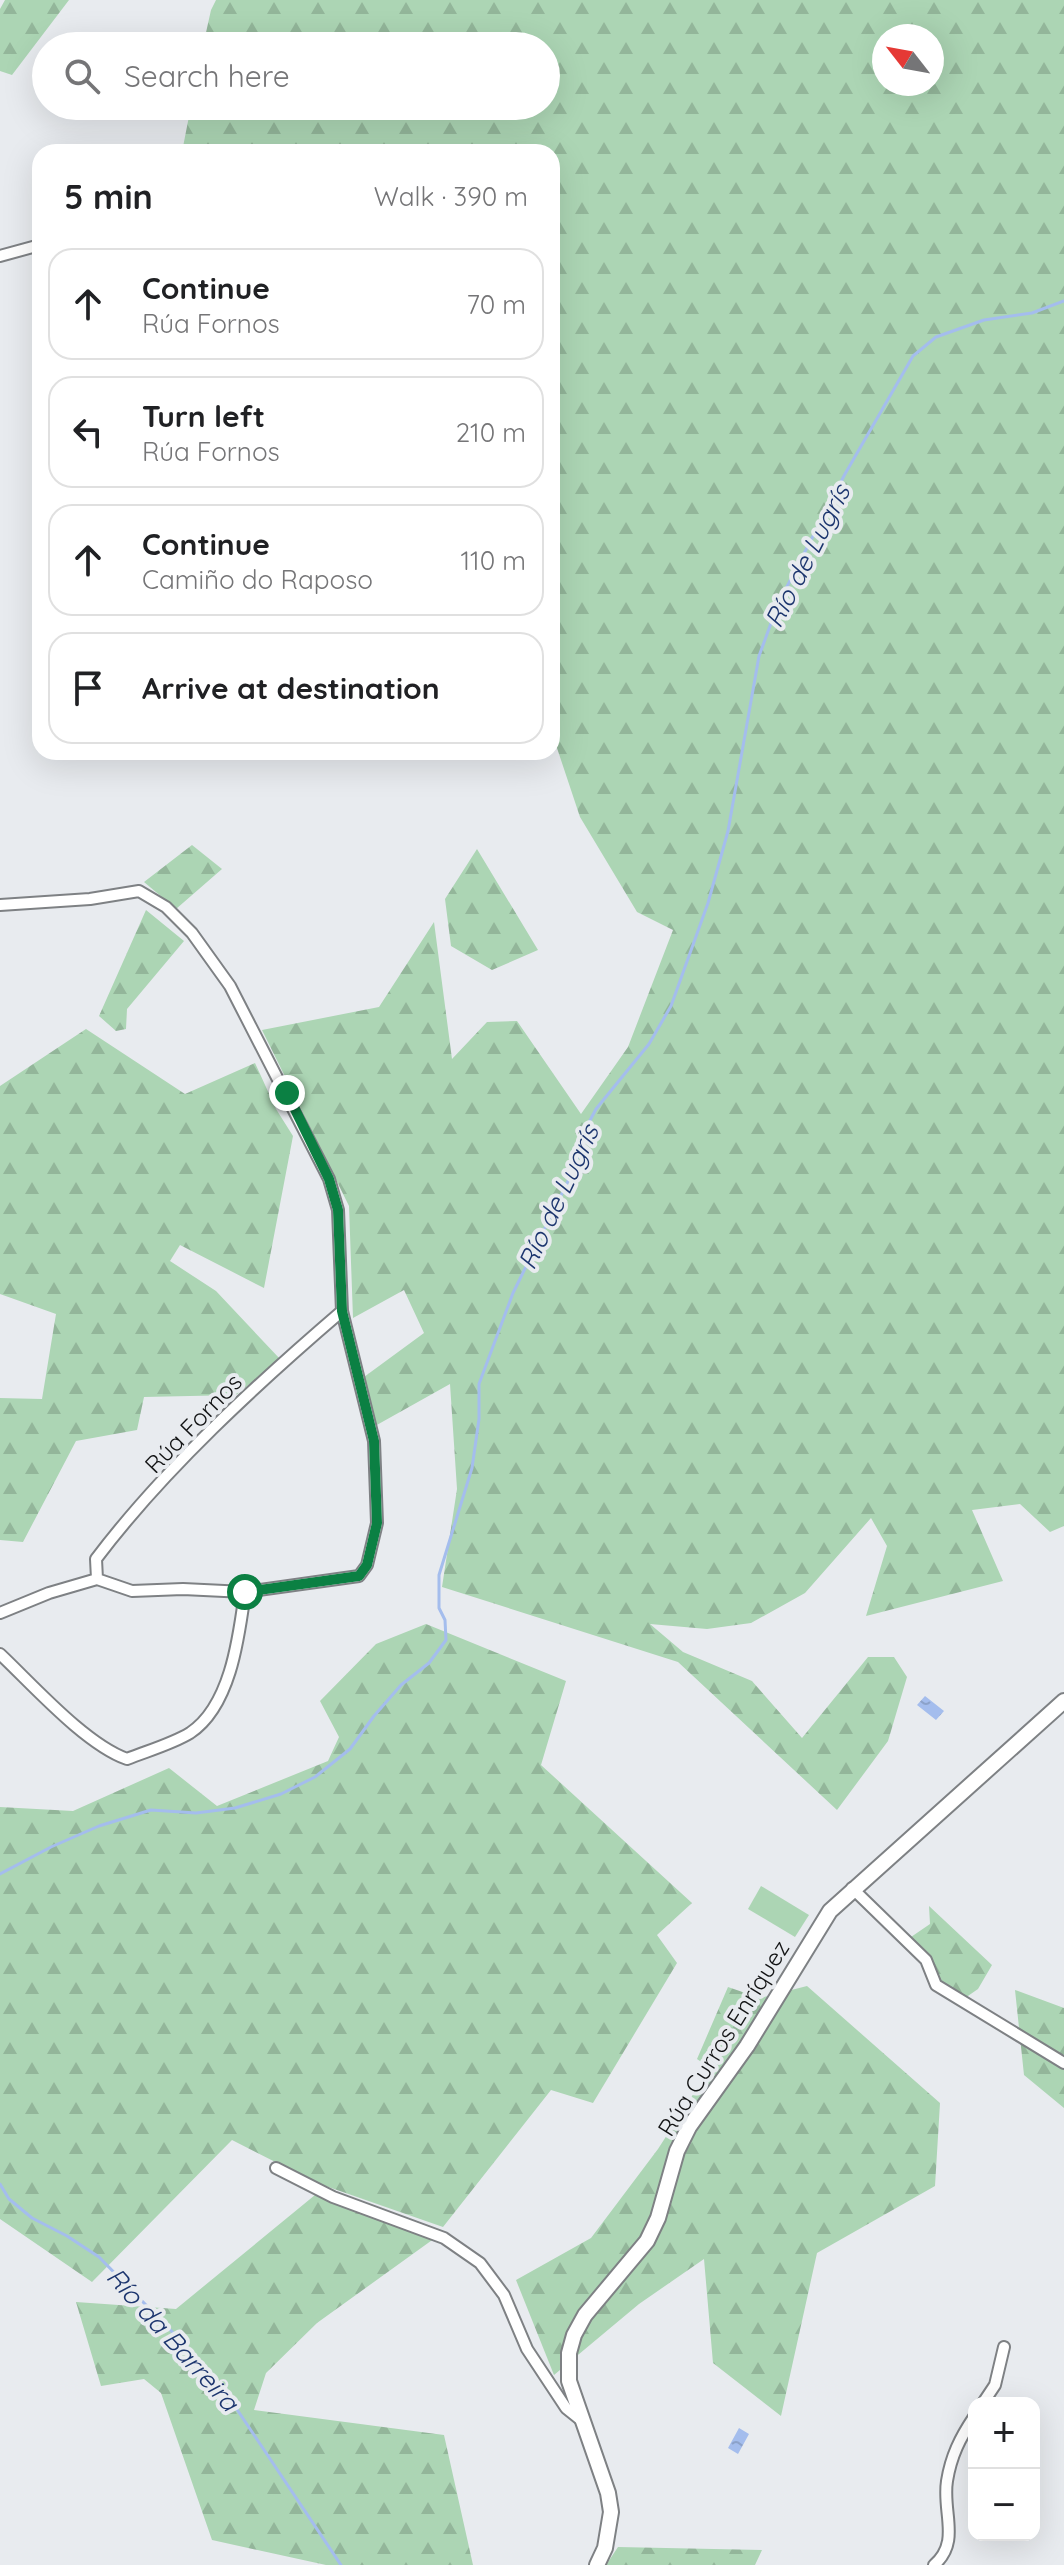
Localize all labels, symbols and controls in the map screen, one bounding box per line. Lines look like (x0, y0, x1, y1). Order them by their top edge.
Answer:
north arrow (872, 24, 944, 96)
search box (32, 32, 560, 120)
icon: search (60, 54, 104, 98)
text: Search here (124, 57, 290, 95)
text: 5 min (64, 175, 153, 218)
text: Walk · 390 m (374, 180, 528, 213)
text: Continue (142, 269, 270, 307)
icon: ahead (66, 282, 110, 326)
text: 70 m (466, 288, 526, 321)
text: Rúa Fornos (142, 307, 280, 340)
text: Turn left (142, 397, 265, 435)
icon: left (66, 410, 110, 454)
text: 210 m (456, 416, 526, 449)
text: Rúa Fornos (142, 435, 280, 468)
water label: Río de Lugrís (757, 478, 858, 633)
text: Continue (142, 525, 270, 563)
icon: ahead (66, 538, 110, 582)
text: 110 m (460, 544, 526, 577)
text: Camiño do Raposo (142, 563, 373, 596)
icon: arrive (66, 666, 110, 710)
text: Arrive at destination (142, 669, 440, 707)
route end (269, 1075, 305, 1111)
water label: Río de Lugrís (510, 1118, 607, 1275)
street label: Rúa Fornos (138, 1367, 248, 1479)
route start (227, 1574, 263, 1610)
street label: Rúa Curros Enríquez (651, 1935, 795, 2141)
water label: Río da Barreira (100, 2260, 247, 2419)
map controls (968, 2397, 1040, 2541)
button: + (968, 2397, 1040, 2469)
button: − (968, 2469, 1040, 2541)

